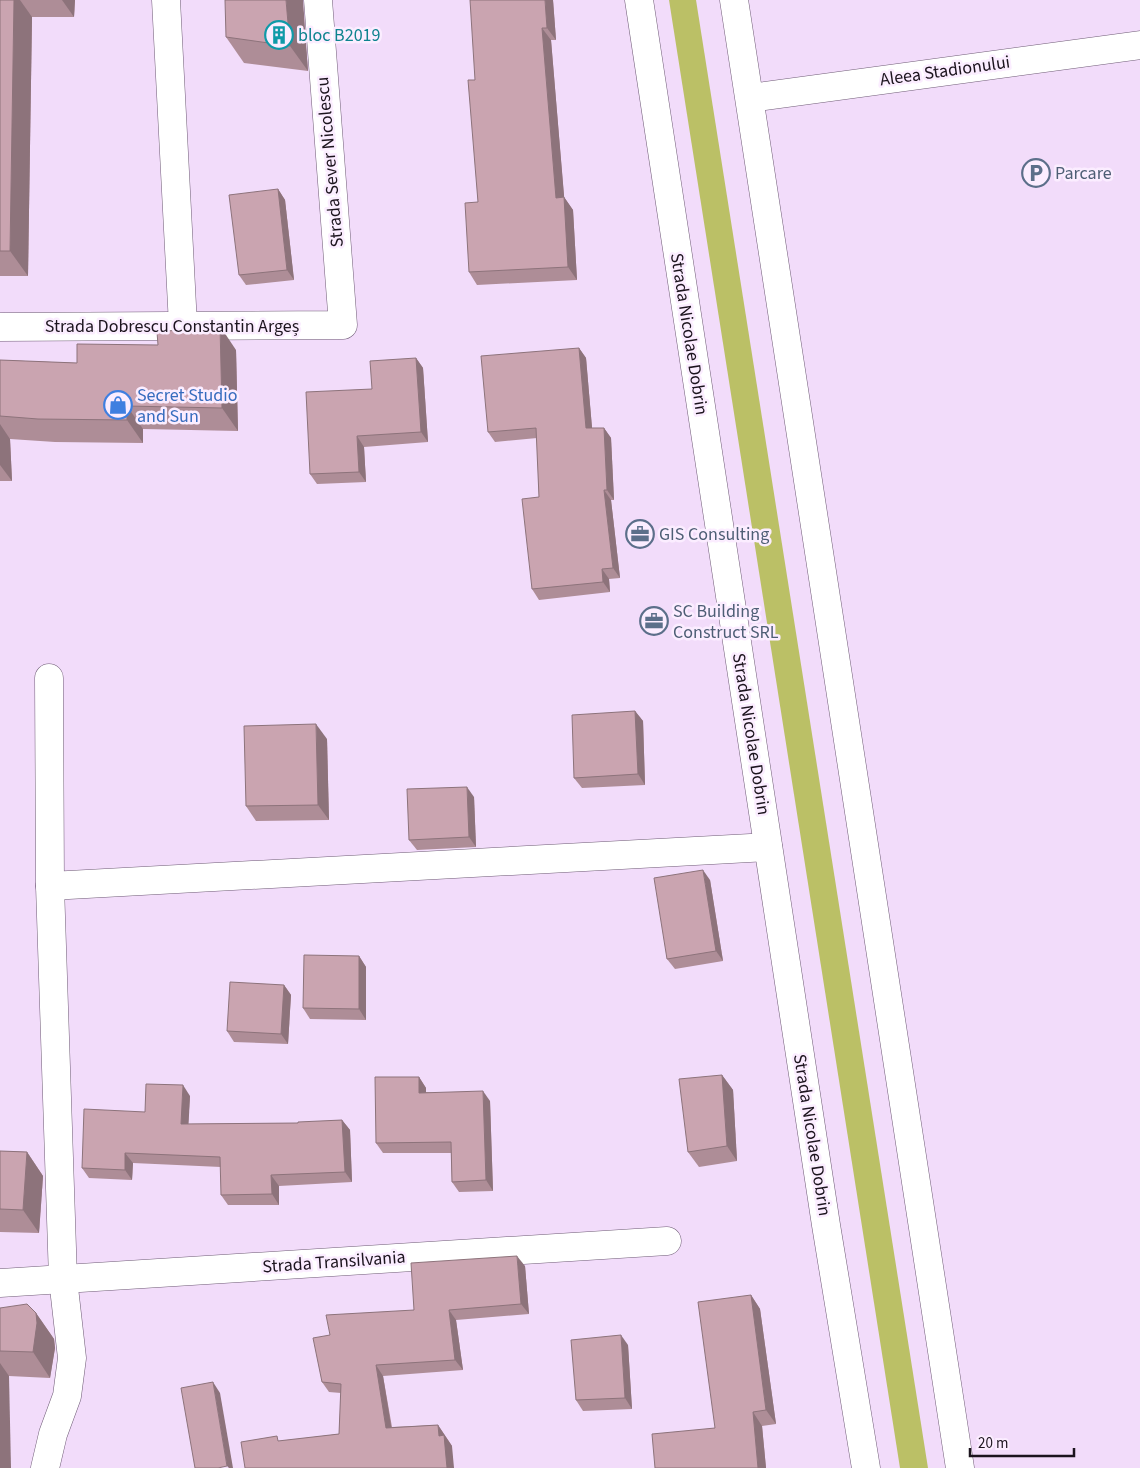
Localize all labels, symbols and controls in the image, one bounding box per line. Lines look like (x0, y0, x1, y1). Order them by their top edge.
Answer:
building icon: bloc B2019 (264, 20, 294, 50)
place label: bloc B2019 (298, 23, 381, 48)
street label: Aleea Stadionului (878, 49, 1012, 93)
street label: Strada Sever Nicolescu (310, 76, 350, 248)
parking icon: Parcare (1021, 158, 1051, 188)
place label: Parcare (1055, 161, 1112, 186)
street label: Strada Nicolae Dobrin (664, 251, 714, 417)
street label: Strada Dobrescu Constantin Argeș (45, 314, 299, 339)
place label: Secret Studio and Sun (137, 383, 237, 429)
shop icon: Secret Studio and Sun (103, 390, 133, 420)
office icon: GIS Consulting (625, 519, 655, 549)
place label: GIS Consulting (659, 522, 769, 547)
place label: SC Building Construct SRL (673, 599, 779, 645)
office icon: SC Building Construct SRL (639, 606, 669, 636)
street label: Strada Nicolae Dobrin (726, 651, 776, 817)
street label: Strada Nicolae Dobrin (787, 1052, 837, 1218)
street label: Strada Transilvania (262, 1245, 406, 1279)
scale bar (970, 1426, 1074, 1458)
text: 20 m (978, 1433, 1008, 1454)

